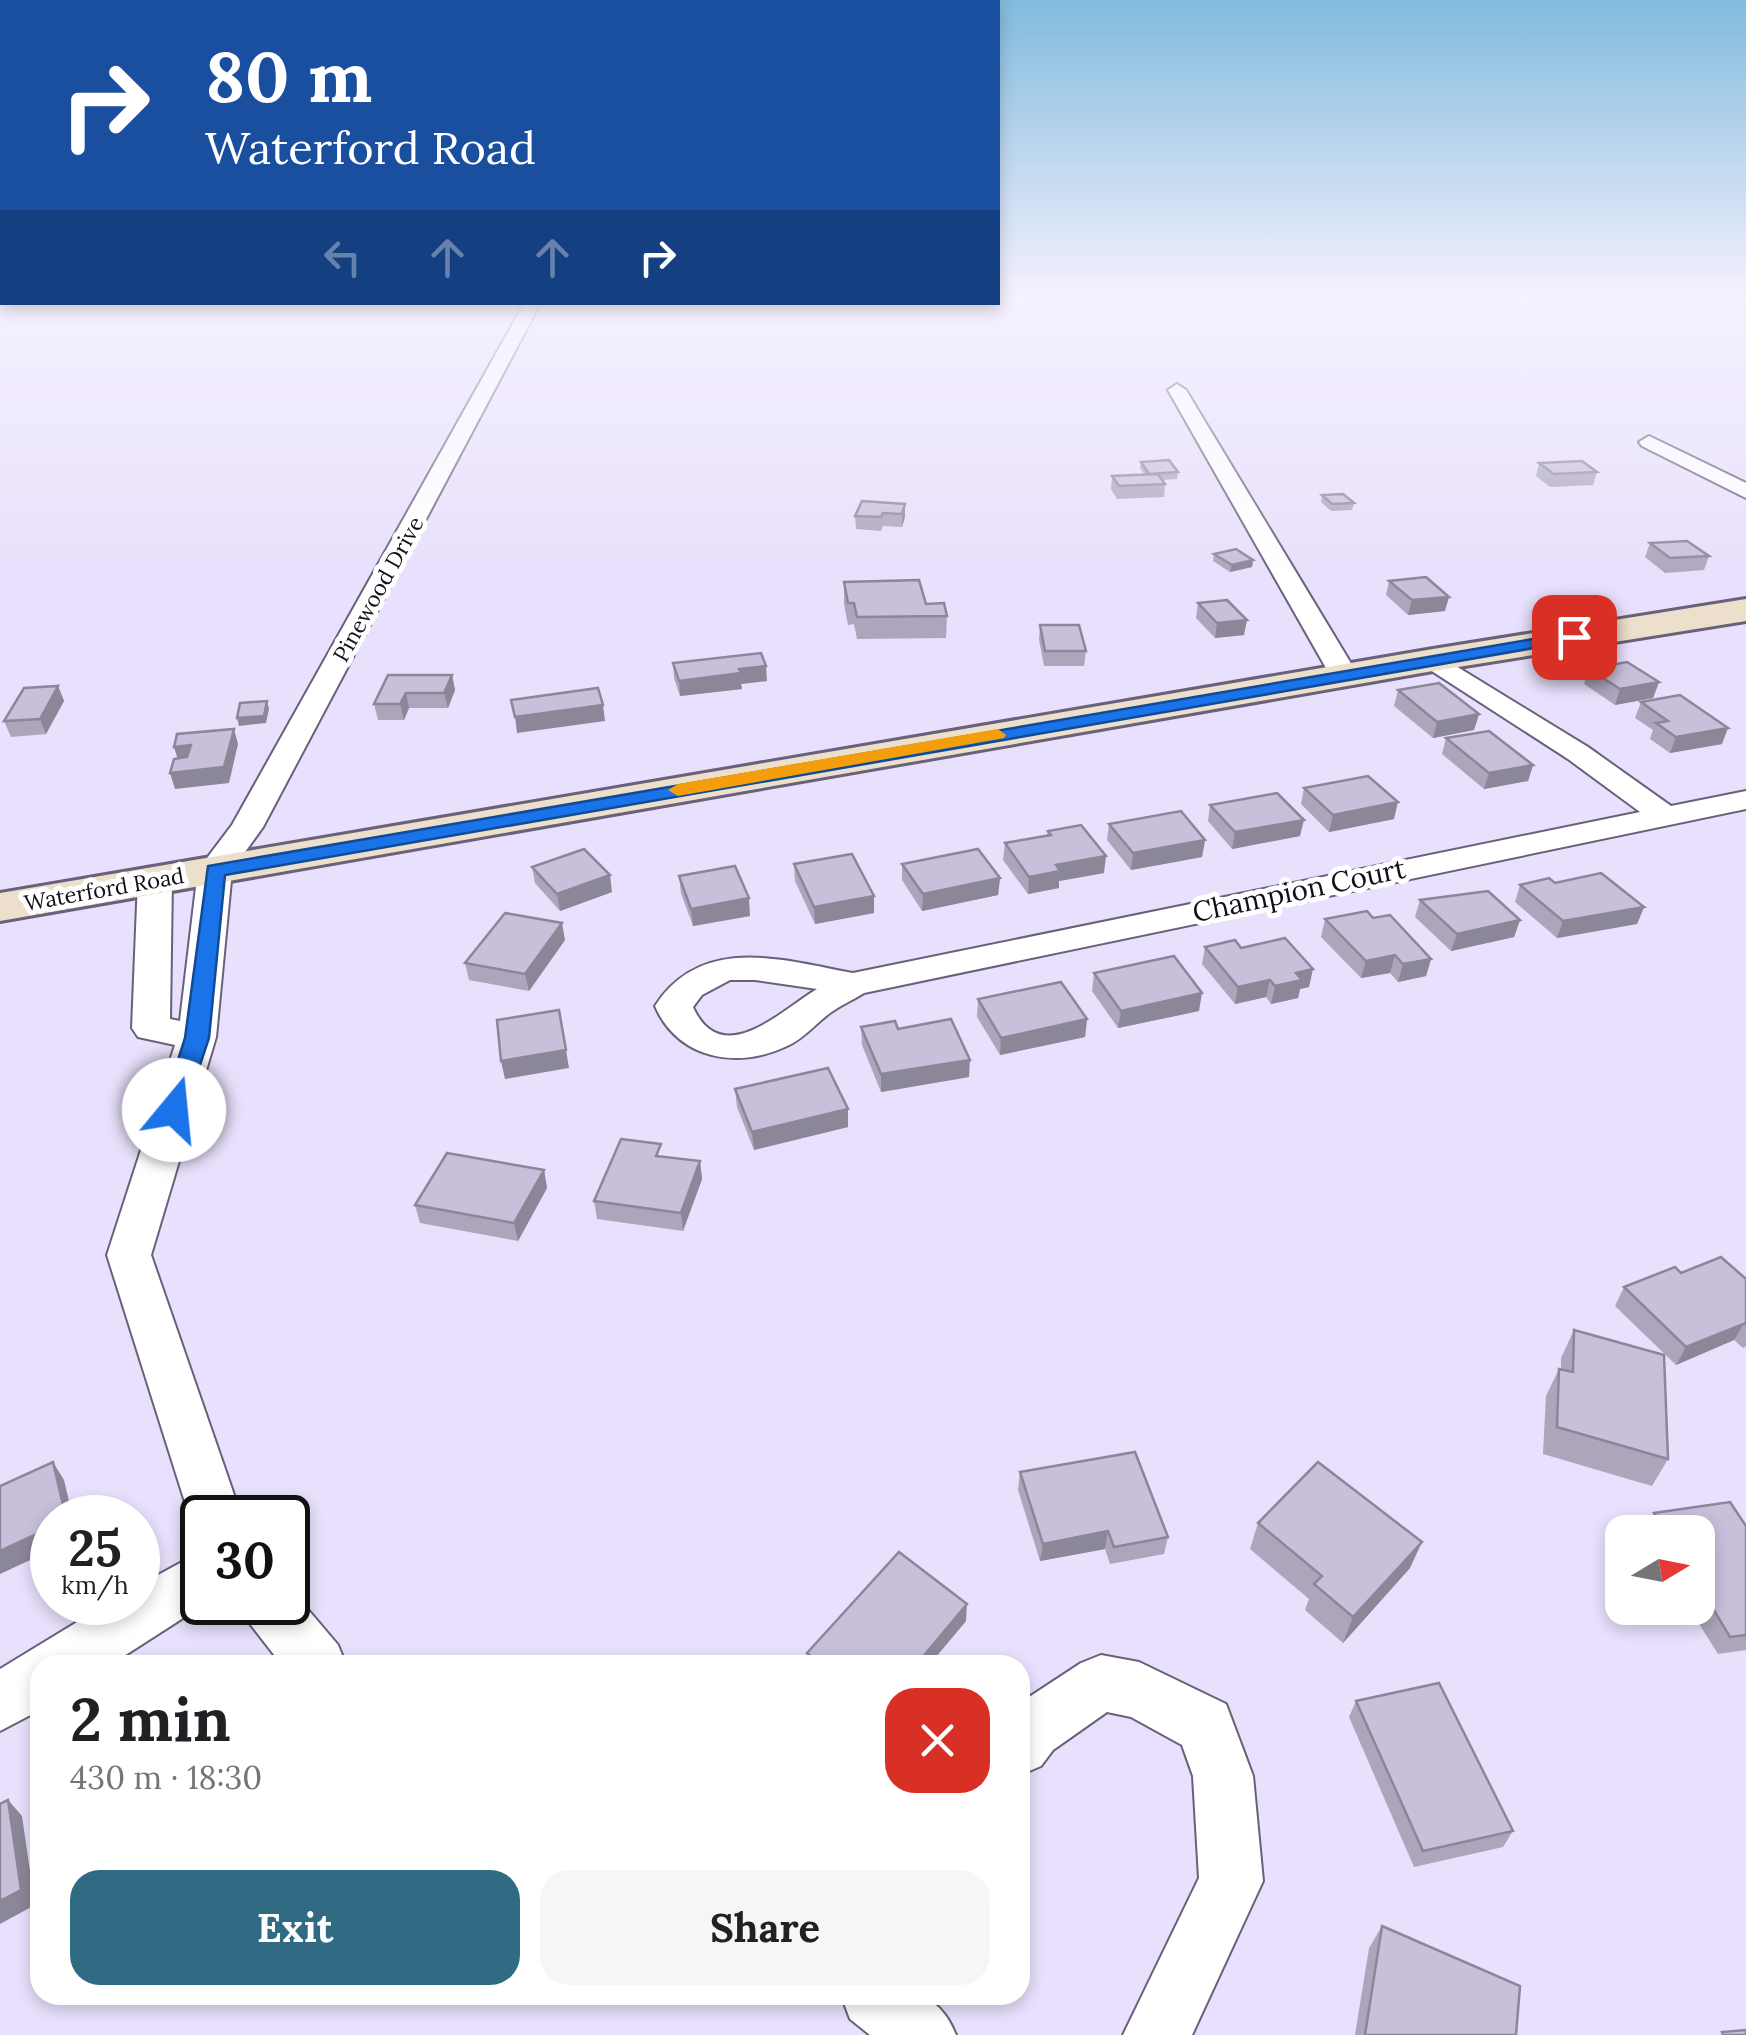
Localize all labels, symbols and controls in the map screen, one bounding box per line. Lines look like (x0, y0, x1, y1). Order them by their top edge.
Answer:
text: 80 m (205, 32, 372, 121)
icon: right (40, 40, 170, 170)
text: Waterford Road (205, 119, 536, 176)
icon: left (315, 230, 370, 285)
icon: ahead (420, 230, 475, 285)
icon: ahead (525, 230, 580, 285)
icon: right (630, 230, 685, 285)
street label: Pinewood Drive (327, 511, 429, 667)
pin (1532, 595, 1617, 680)
icon: arrive (1547, 610, 1602, 665)
street label: Champion Court (1189, 850, 1409, 930)
street label: Waterford Road (22, 861, 186, 917)
position arrow (122, 1058, 226, 1162)
speed limit sign: 30 (180, 1495, 310, 1625)
north arrow (1605, 1515, 1715, 1625)
map controls (1605, 1515, 1715, 1625)
text: 25 (68, 1516, 122, 1580)
text: km/h (61, 1569, 129, 1601)
text: 2 min (70, 1681, 231, 1757)
button: close (885, 1688, 990, 1793)
text: 430 m · 18:30 (70, 1757, 262, 1798)
button: Exit (70, 1870, 520, 1985)
button: Share (540, 1870, 990, 1985)

